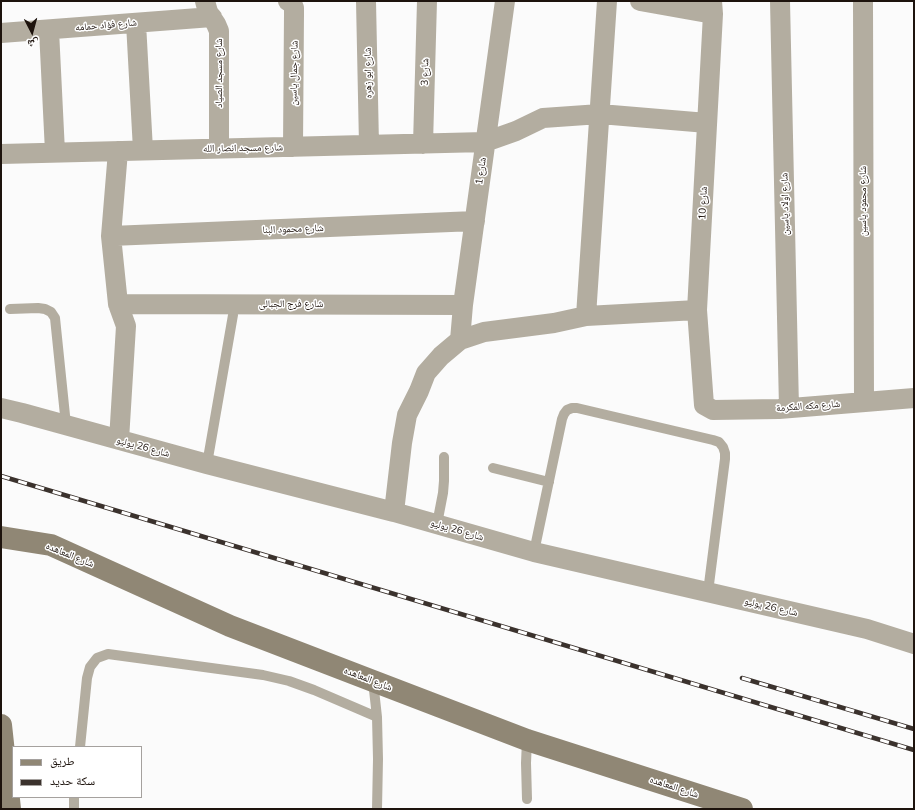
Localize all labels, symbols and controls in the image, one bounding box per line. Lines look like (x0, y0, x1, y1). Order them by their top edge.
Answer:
north arrow (12, 12, 52, 52)
street label: شارع فؤاد حمامه (75, 16, 137, 34)
text: ش (27, 36, 40, 52)
street label: شارع مسجد الصياد (213, 38, 225, 108)
street label: شارع جمال ياسين (287, 40, 301, 106)
street label: شارع ابو زهره (362, 47, 374, 99)
street label: شارع 3 (419, 58, 431, 86)
street label: شارع مسجد انصار الله (203, 141, 283, 155)
street label: شارع 1 (473, 156, 489, 186)
street label: شارع محمود ياسين (857, 166, 869, 236)
street label: شارع اولاد ياسين (778, 173, 792, 235)
street label: شارع 10 (696, 186, 710, 220)
street label: شارع محمود البنا (262, 222, 324, 236)
street label: شارع فرج الجبالى (259, 298, 323, 310)
street label: شارع مكه المكرمة (776, 398, 840, 414)
street label: شارع 26 يوليو (115, 434, 171, 460)
street label: شارع 26 يوليو (429, 517, 485, 543)
street label: شارع المعاهده (44, 540, 96, 570)
street label: شارع 26 يوليو (743, 595, 799, 619)
street label: شارع المعاهده (342, 664, 394, 694)
legend (12, 746, 142, 798)
text: طريق (50, 753, 75, 768)
text: سكة حديد (50, 773, 95, 788)
street label: شارع المعاهده (648, 773, 700, 801)

